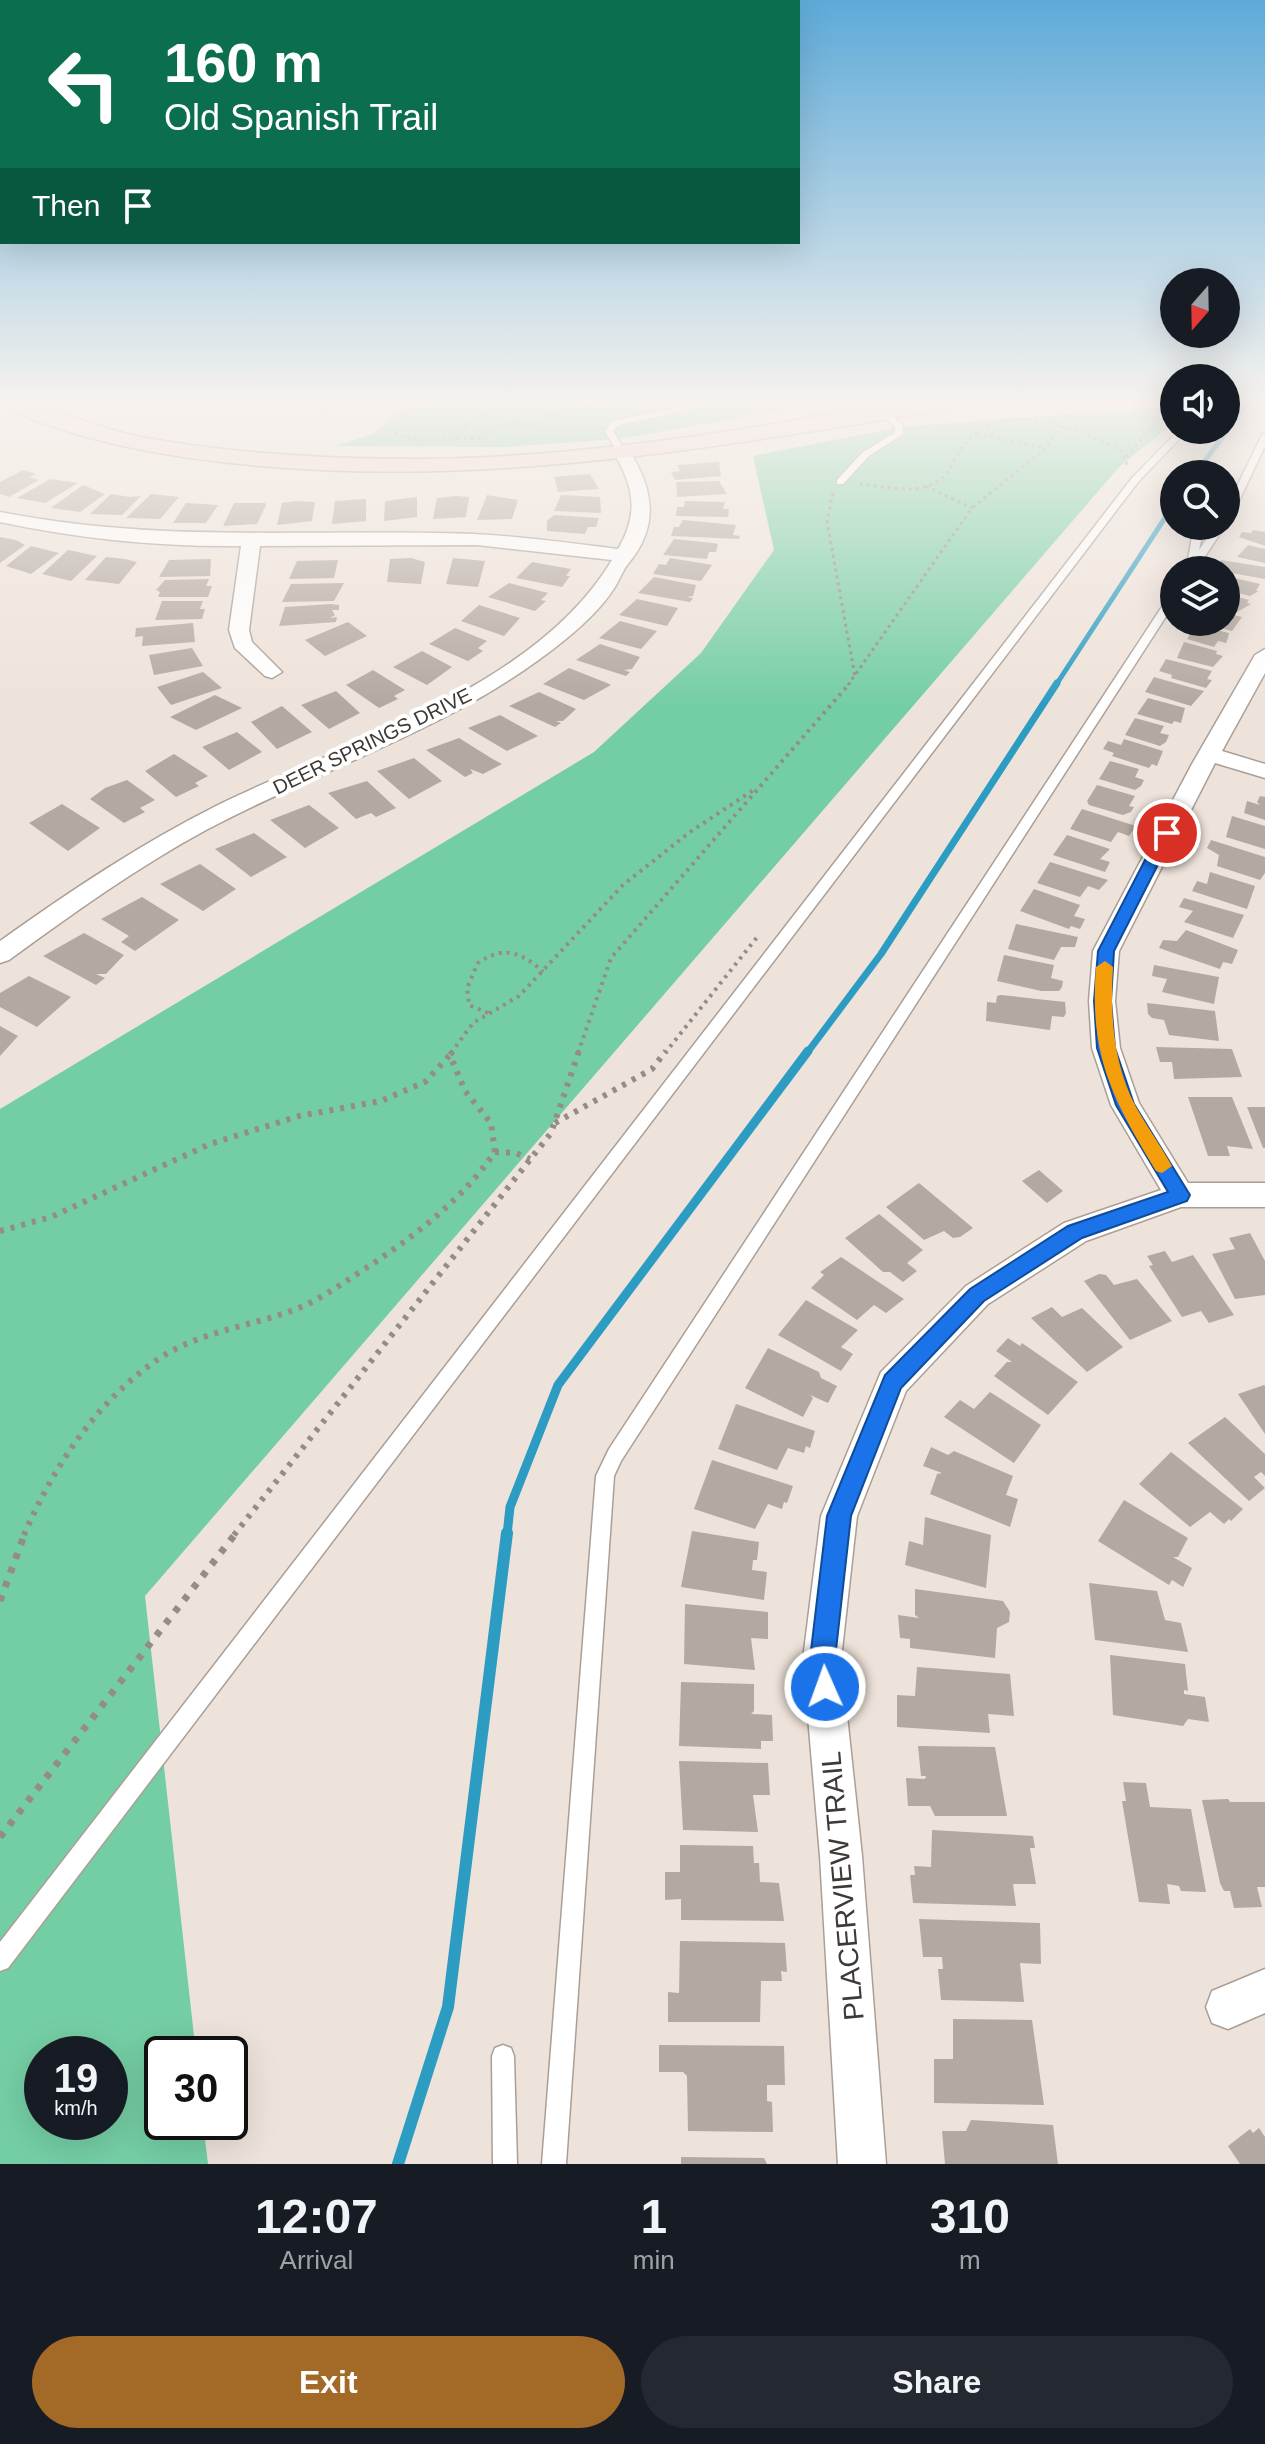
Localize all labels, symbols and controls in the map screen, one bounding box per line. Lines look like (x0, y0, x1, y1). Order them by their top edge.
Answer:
text: 160 m (164, 31, 323, 94)
icon: left (32, 32, 136, 136)
text: Old Spanish Trail (164, 97, 438, 138)
icon: arrive (116, 184, 160, 228)
text: Then (32, 189, 100, 222)
north arrow (1160, 268, 1240, 348)
map controls (1160, 268, 1240, 636)
button: sound (1160, 364, 1240, 444)
button: search (1160, 460, 1240, 540)
button: layers (1160, 556, 1240, 636)
street label: DEER SPRINGS DRIVE (269, 683, 475, 799)
pin (1133, 799, 1201, 867)
icon: arrive (1145, 811, 1189, 855)
position arrow (783, 1645, 867, 1729)
street label: PLACERVIEW TRAIL (815, 1750, 870, 2022)
speed limit sign: 30 (144, 2036, 248, 2140)
text: 19 (54, 2056, 98, 2100)
text: km/h (54, 2097, 98, 2119)
text: 12:07 (255, 2190, 378, 2243)
text: 1 (640, 2190, 667, 2243)
text: 310 (930, 2190, 1010, 2243)
text: Arrival (280, 2245, 353, 2275)
text: min (633, 2245, 675, 2275)
text: m (959, 2245, 981, 2275)
button: Exit (32, 2336, 625, 2428)
button: Share (641, 2336, 1233, 2428)

